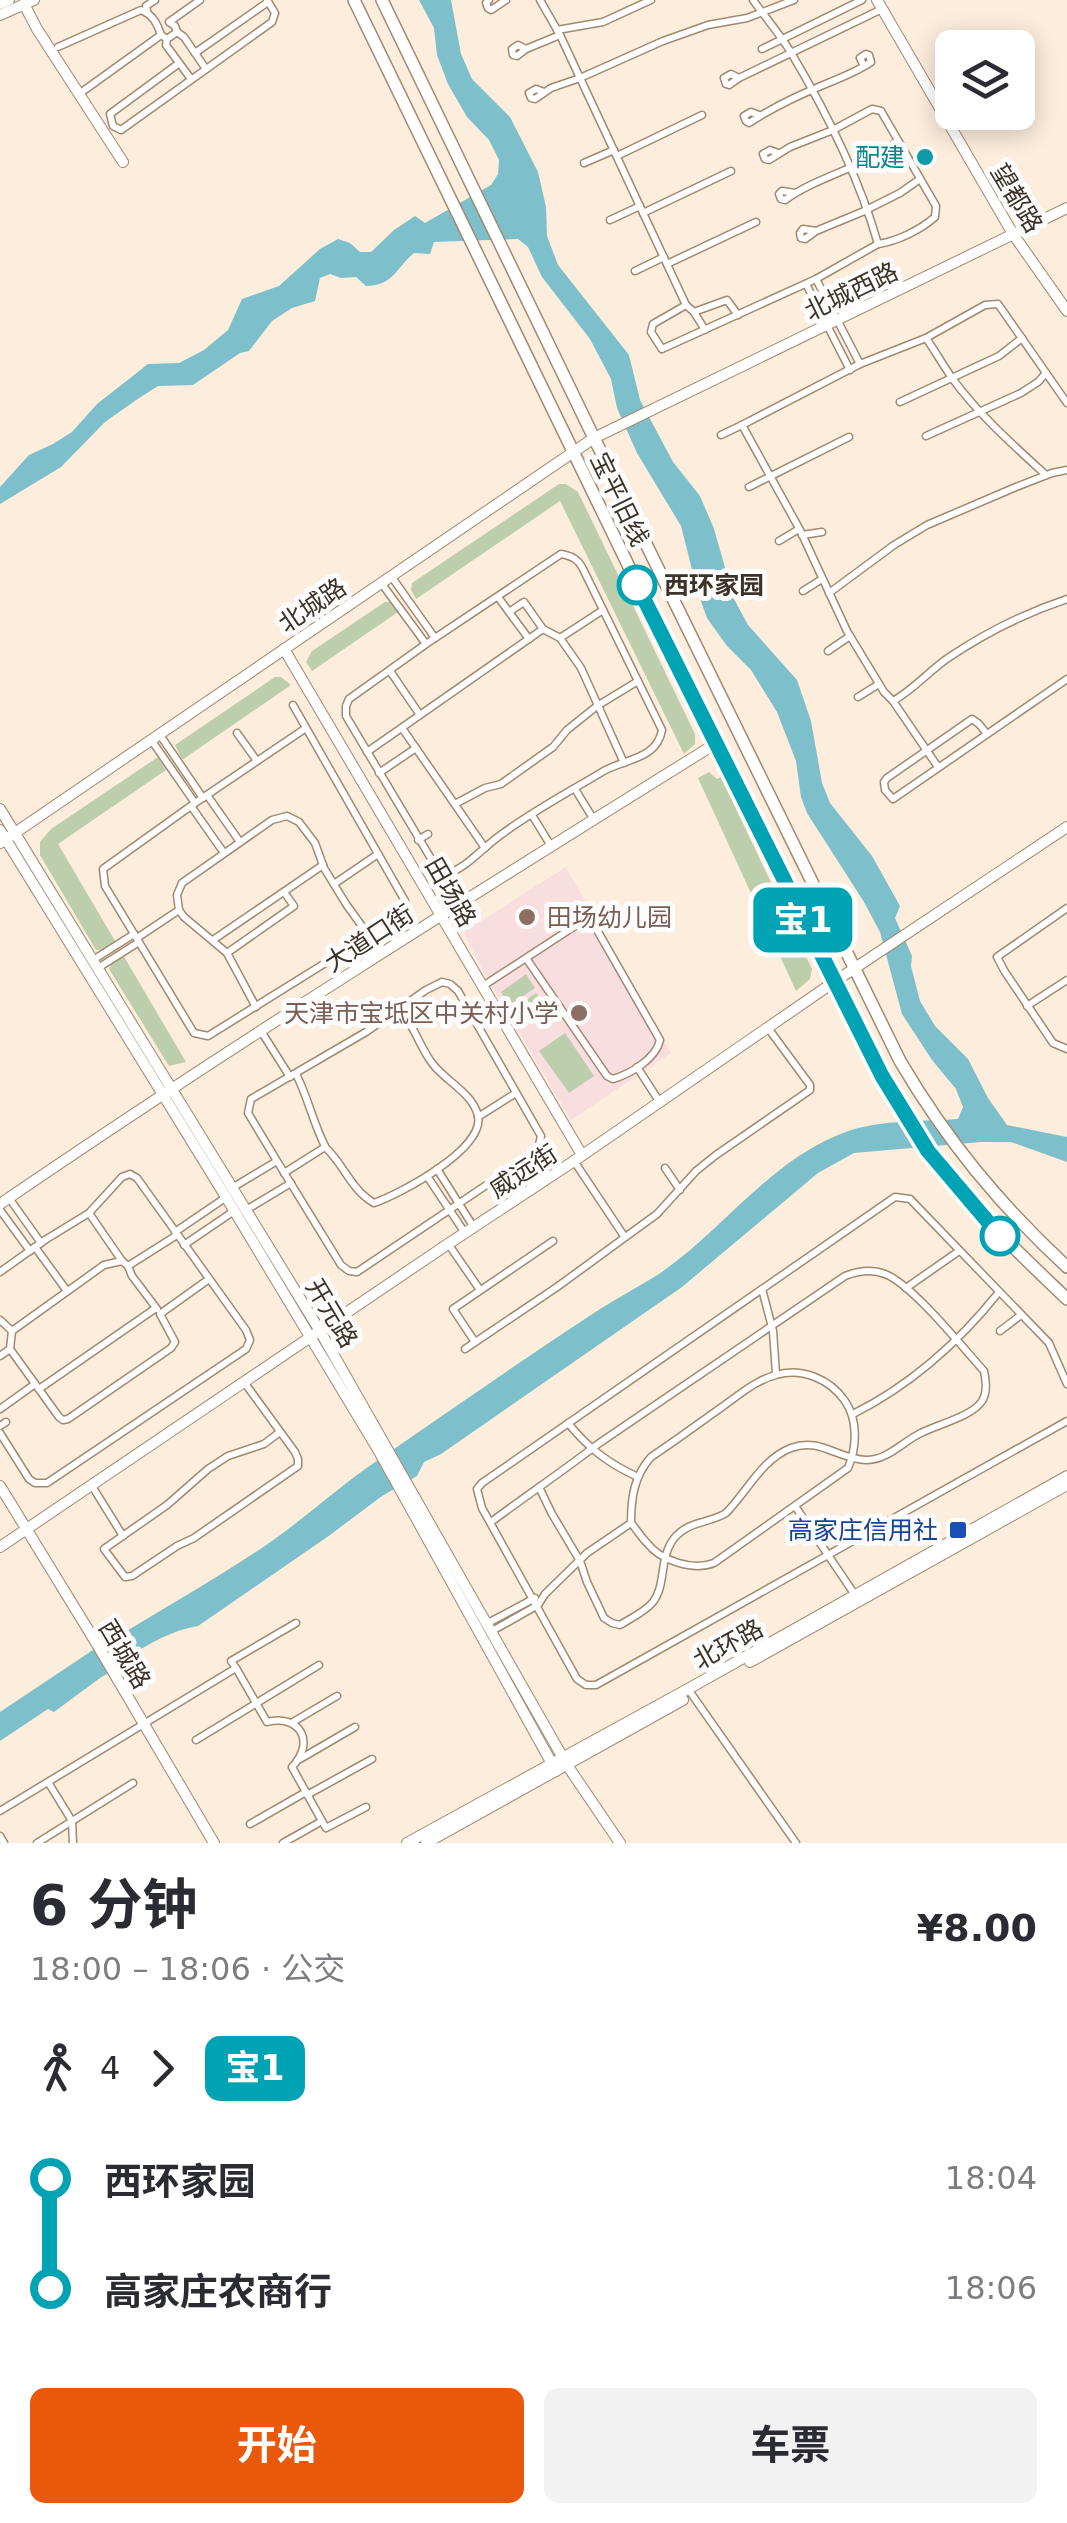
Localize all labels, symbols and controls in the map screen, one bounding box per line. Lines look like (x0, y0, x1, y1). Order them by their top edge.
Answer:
map controls (935, 30, 1035, 130)
button: layers (935, 30, 1035, 130)
place label: 配建 (855, 143, 905, 172)
marker: 配建 (914, 146, 936, 168)
street label: 望都路 (985, 159, 1048, 238)
street label: 北城西路 (800, 256, 903, 326)
street label: 宝平旧线 (585, 448, 655, 551)
marker: 西环家园 (618, 566, 656, 604)
place label: 西环家园 (664, 571, 764, 600)
street label: 北城路 (273, 572, 351, 638)
street label: 田场路 (419, 853, 482, 932)
line badge: 宝1 (758, 888, 848, 952)
street label: 大道口街 (319, 899, 419, 978)
text: 宝1 (773, 900, 833, 940)
place label: 田场幼儿园 (547, 903, 672, 932)
marker: 田场幼儿园 (516, 906, 538, 928)
place label: 天津市宝坻区中关村小学 (284, 999, 559, 1028)
marker: 天津市宝坻区中关村小学 (568, 1002, 590, 1024)
street label: 威远街 (484, 1139, 563, 1204)
unlabelled marker (981, 1217, 1019, 1255)
street label: 开元路 (300, 1274, 363, 1353)
place label: 高家庄信用社 (788, 1516, 938, 1545)
marker: 高家庄信用社 (947, 1519, 969, 1541)
street label: 北环路 (688, 1614, 768, 1675)
street label: 西城路 (93, 1615, 156, 1694)
text: 6 分钟 (30, 1873, 197, 1937)
text: ¥8.00 (917, 1906, 1037, 1950)
text: 18:00 – 18:06 · 公交 (30, 1950, 345, 1988)
icon: walk (30, 2041, 85, 2096)
icon: forward (135, 2041, 190, 2096)
text: 宝1 (225, 2048, 285, 2088)
text: 4 (100, 2049, 120, 2087)
text: 18:04 (945, 2159, 1037, 2197)
text: 西环家园 (104, 2160, 256, 2204)
text: 18:06 (945, 2269, 1037, 2307)
text: 高家庄农商行 (104, 2270, 332, 2314)
button: 开始 (30, 2388, 524, 2503)
button: 车票 (544, 2388, 1037, 2503)

